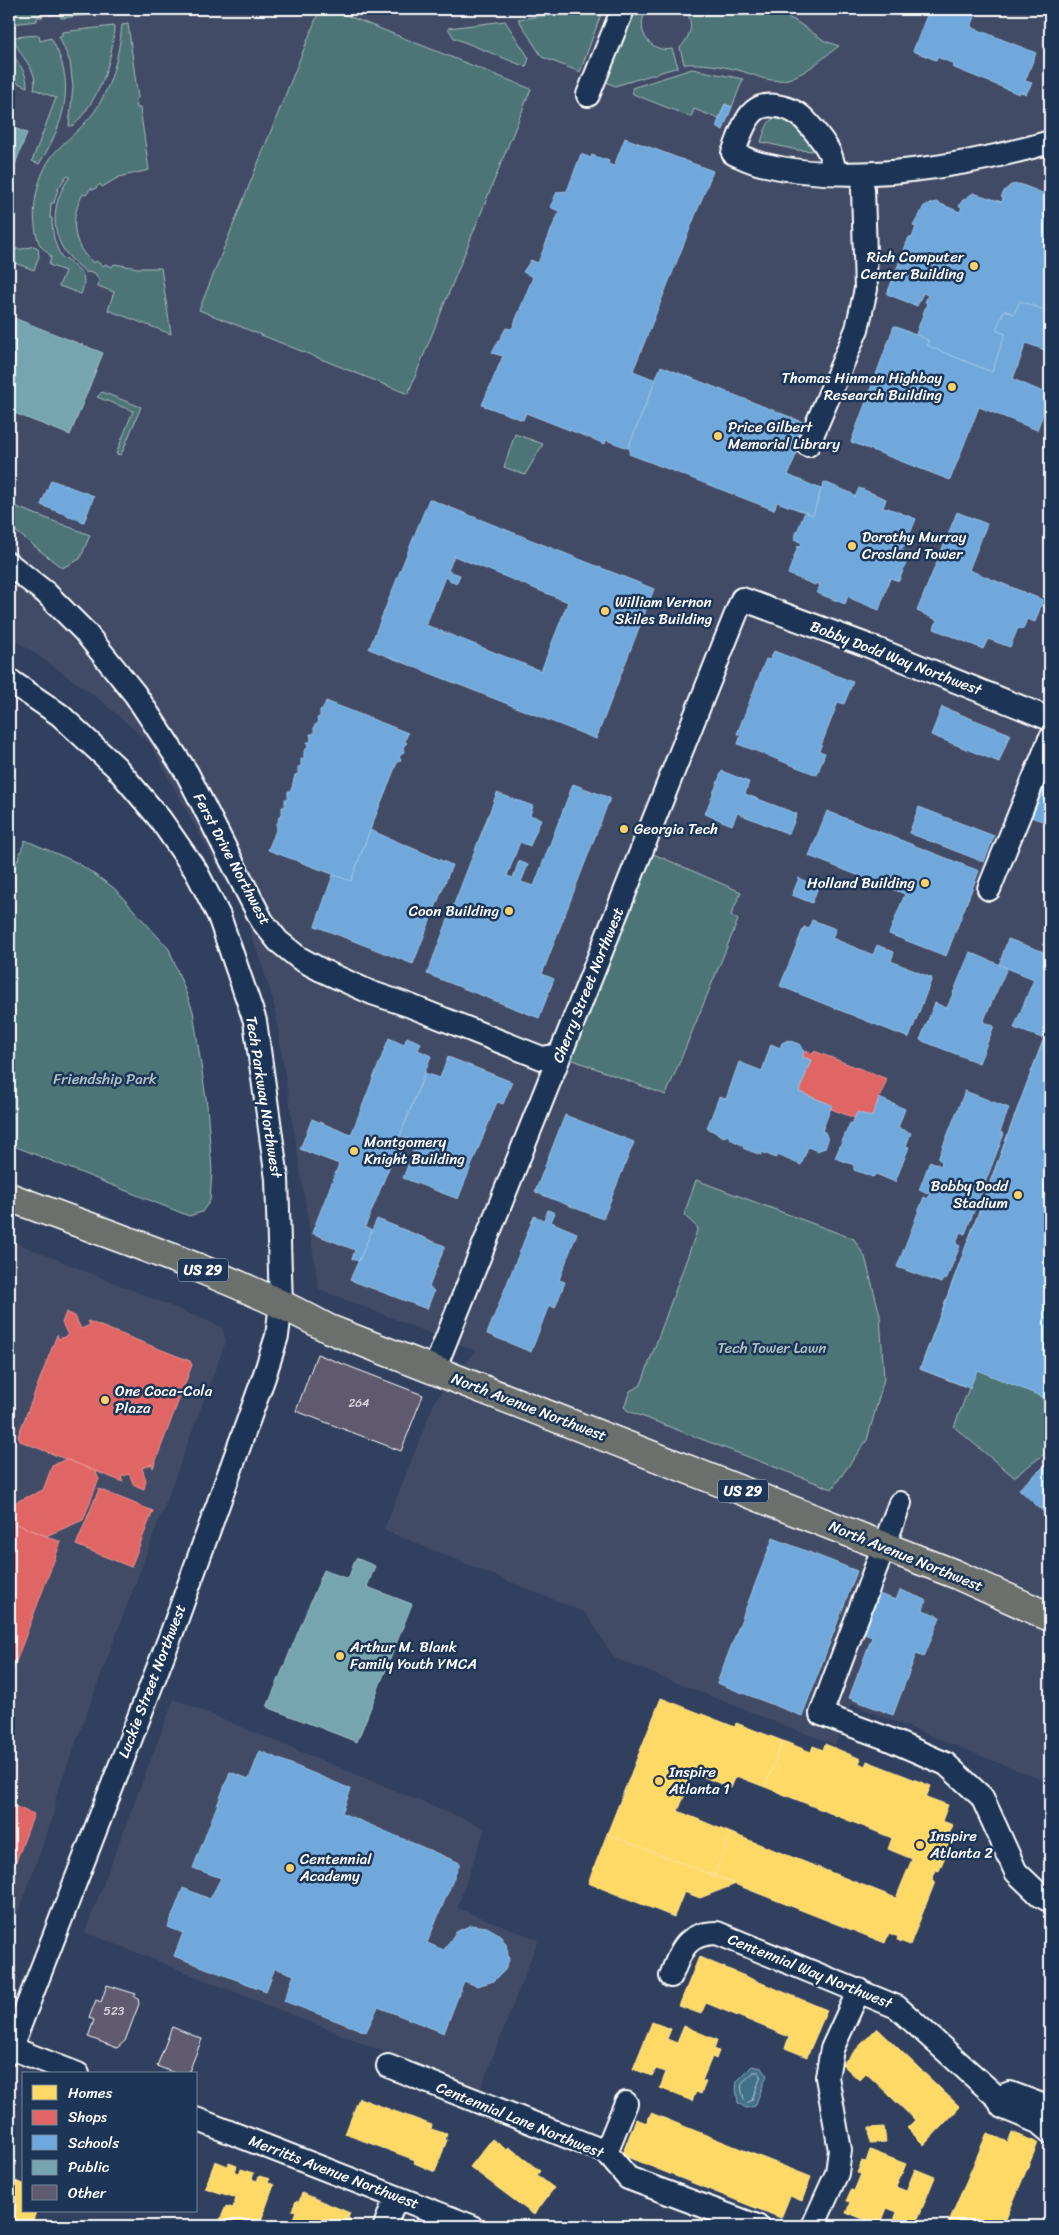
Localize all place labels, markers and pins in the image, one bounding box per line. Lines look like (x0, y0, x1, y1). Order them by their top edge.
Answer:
place label: Rich Computer Center Building (861, 244, 965, 287)
marker: Rich Computer Center Building (968, 260, 980, 272)
place label: Thomas Hinman Highbay Research Building (782, 365, 942, 408)
marker: Thomas Hinman Highbay Research Building (946, 381, 958, 393)
place label: Price Gilbert Memorial Library (728, 414, 840, 457)
marker: Price Gilbert Memorial Library (712, 430, 724, 442)
place label: Dorothy Murray Crosland Tower (862, 524, 967, 567)
marker: Dorothy Murray Crosland Tower (846, 540, 858, 552)
place label: William Vernon Skiles Building (615, 589, 713, 632)
marker: William Vernon Skiles Building (599, 605, 611, 617)
place label: Georgia Tech (634, 816, 718, 842)
marker: Georgia Tech (618, 823, 630, 835)
place label: Holland Building (807, 870, 915, 896)
marker: Holland Building (919, 877, 931, 889)
place label: Coon Building (409, 898, 499, 924)
marker: Coon Building (503, 905, 515, 917)
place label: Montgomery Knight Building (364, 1129, 465, 1172)
marker: Montgomery Knight Building (348, 1145, 360, 1157)
place label: Bobby Dodd Stadium (931, 1173, 1009, 1216)
marker: Bobby Dodd Stadium (1012, 1189, 1024, 1201)
place label: One Coca-Cola Plaza (115, 1378, 213, 1421)
marker: One Coca-Cola Plaza (99, 1394, 111, 1406)
place label: Arthur M. Blank Family Youth YMCA (349, 1634, 477, 1677)
marker: Arthur M. Blank Family Youth YMCA (334, 1650, 346, 1662)
place label: Inspire Atlanta 1 (668, 1759, 730, 1802)
marker: Inspire Atlanta 1 (653, 1775, 665, 1787)
place label: Inspire Atlanta 2 (929, 1823, 993, 1866)
marker: Inspire Atlanta 2 (914, 1839, 926, 1851)
place label: Centennial Academy (299, 1846, 372, 1889)
marker: Centennial Academy (284, 1862, 296, 1874)

